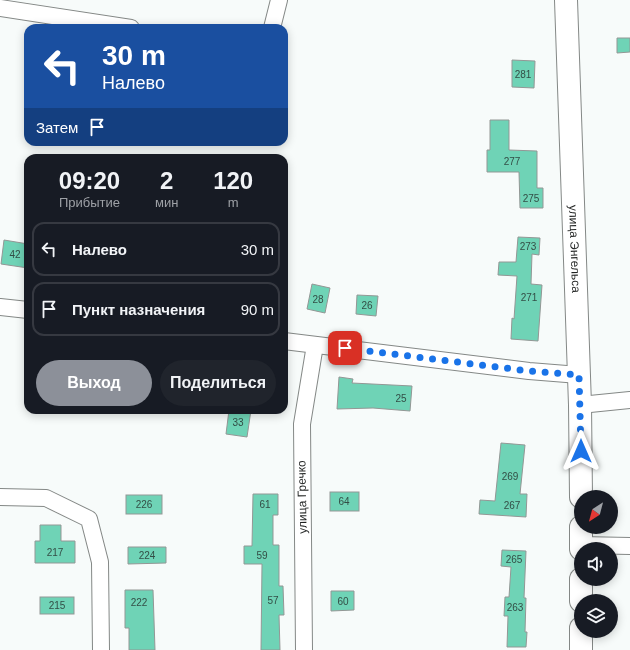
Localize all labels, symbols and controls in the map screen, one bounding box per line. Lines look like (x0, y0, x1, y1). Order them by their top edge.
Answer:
icon: left (36, 40, 88, 92)
text: 30 m (102, 40, 166, 71)
house number: 281 (515, 69, 532, 80)
text: Налево (102, 73, 165, 93)
icon: arrive (86, 116, 108, 138)
text: Затем (36, 119, 78, 136)
house number: 277 (504, 156, 521, 167)
text: 09:20 (59, 167, 120, 194)
text: 2 (160, 167, 173, 194)
text: 120 (213, 167, 253, 194)
house number: 275 (523, 193, 540, 204)
text: Прибытие (59, 195, 120, 210)
text: мин (155, 195, 178, 210)
text: m (228, 195, 239, 210)
street label: улица Энгельса (566, 205, 583, 293)
icon: left (38, 238, 60, 260)
text: Налево (72, 241, 127, 258)
text: 30 m (241, 241, 274, 258)
house number: 273 (520, 241, 537, 252)
house number: 42 (9, 249, 21, 260)
house number: 271 (521, 292, 538, 303)
house number: 28 (312, 294, 324, 305)
icon: arrive (38, 298, 60, 320)
house number: 26 (361, 300, 373, 311)
text: Пункт назначения (72, 301, 205, 318)
text: 90 m (241, 301, 274, 318)
pin (328, 331, 362, 365)
icon: arrive (334, 337, 356, 359)
button: Выход (36, 360, 152, 406)
button: Поделиться (160, 360, 276, 406)
house number: 25 (395, 393, 407, 404)
house number: 33 (232, 417, 244, 428)
position arrow (560, 430, 602, 472)
street label: улица Гречко (294, 460, 310, 534)
house number: 269 (502, 471, 519, 482)
north arrow (574, 490, 618, 534)
map controls (574, 490, 618, 638)
house number: 64 (338, 496, 350, 507)
house number: 226 (136, 499, 153, 510)
house number: 61 (259, 499, 271, 510)
house number: 267 (504, 500, 521, 511)
button: sound (574, 542, 618, 586)
house number: 217 (47, 547, 64, 558)
house number: 224 (139, 550, 156, 561)
house number: 59 (256, 550, 268, 561)
house number: 265 (506, 554, 523, 565)
button: layers (574, 594, 618, 638)
house number: 57 (267, 595, 279, 606)
house number: 60 (337, 596, 349, 607)
house number: 222 (131, 597, 148, 608)
house number: 215 (49, 600, 66, 611)
house number: 263 (507, 602, 524, 613)

